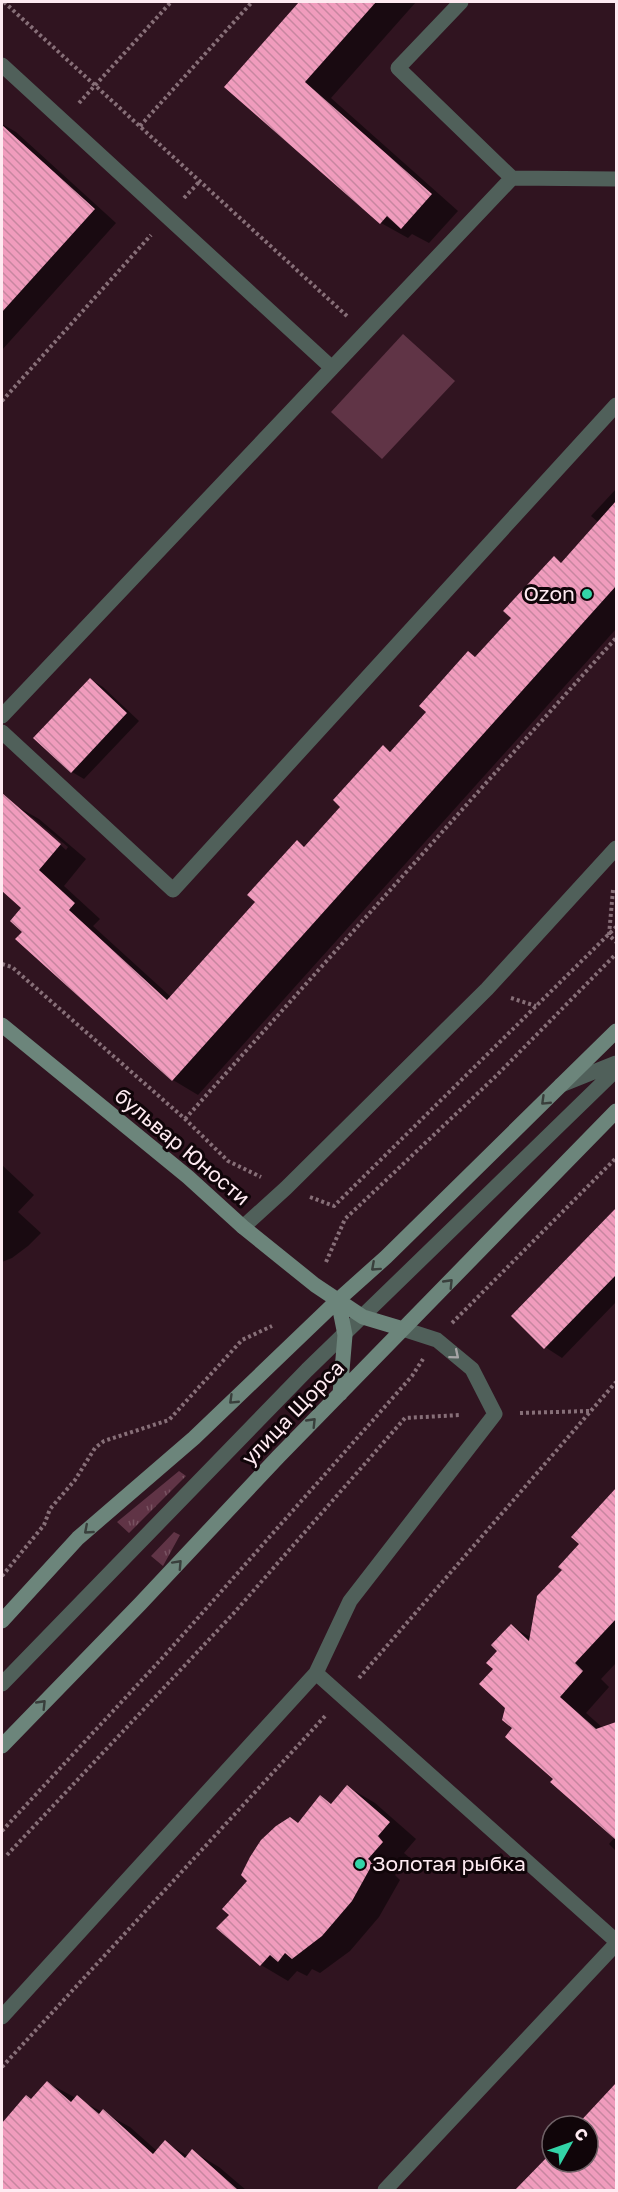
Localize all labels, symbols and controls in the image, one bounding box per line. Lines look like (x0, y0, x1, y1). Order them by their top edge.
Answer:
place label: Ozon (523, 580, 575, 606)
marker: Ozon (580, 587, 594, 601)
street label: бульвар Юности (110, 1082, 256, 1210)
one-way arrow (541, 1094, 552, 1105)
one-way arrow (371, 1260, 382, 1271)
one-way arrow (441, 1279, 452, 1290)
one-way arrow (448, 1347, 459, 1358)
street label: улица Щорса (236, 1354, 349, 1470)
one-way arrow (230, 1393, 241, 1404)
one-way arrow (305, 1419, 316, 1430)
one-way arrow (84, 1523, 95, 1534)
one-way arrow (171, 1560, 182, 1570)
one-way arrow (35, 1700, 46, 1711)
place label: Золотая рыбка (372, 1850, 526, 1876)
marker: Золотая рыбка (353, 1857, 367, 1871)
north arrow (540, 2114, 600, 2174)
text: С (570, 2124, 593, 2145)

